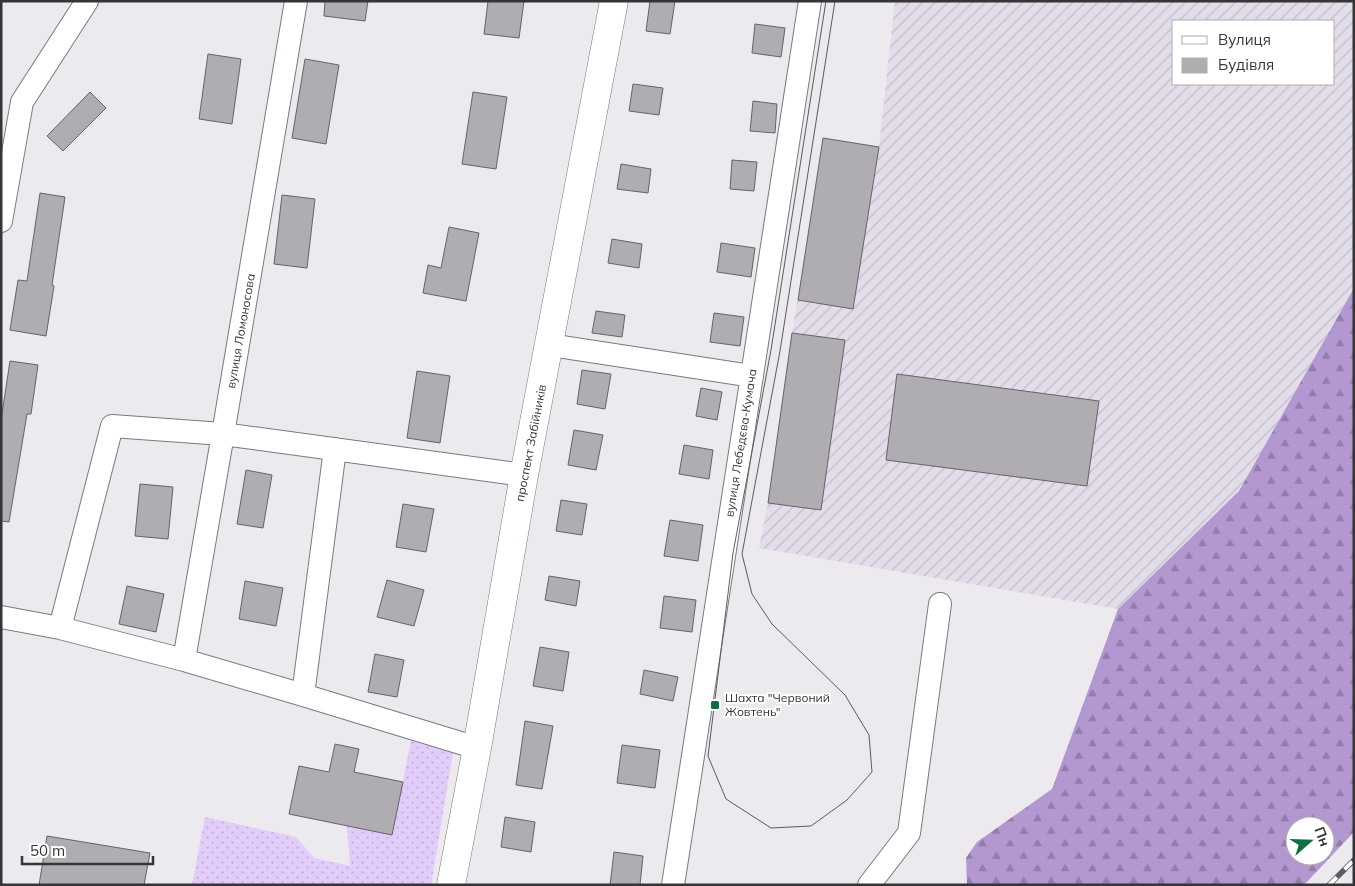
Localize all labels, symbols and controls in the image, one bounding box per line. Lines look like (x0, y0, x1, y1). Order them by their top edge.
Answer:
legend (1172, 20, 1335, 85)
text: Вулиця (1218, 30, 1271, 49)
text: Будівля (1218, 55, 1274, 74)
street label: вулиця Ломоносова (223, 272, 258, 390)
street label: вулиця Лебедєва-Кумача (721, 368, 760, 518)
street label: проспект Забійників (512, 383, 549, 503)
place label: Шахта "Червоний Жовтень" (725, 690, 830, 719)
marker: Шахта "Червоний Жовтень" (709, 699, 721, 711)
north arrow (1285, 816, 1335, 866)
text: Пн (1310, 824, 1334, 849)
scale bar (22, 834, 154, 866)
text: 50 m (30, 841, 65, 860)

